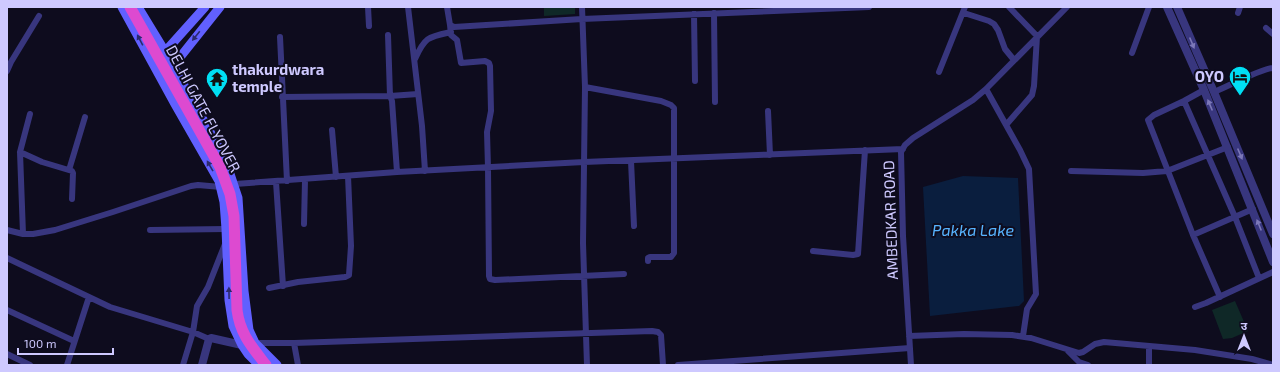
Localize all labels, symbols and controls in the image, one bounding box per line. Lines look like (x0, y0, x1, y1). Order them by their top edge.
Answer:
one-way arrow (192, 31, 201, 42)
one-way arrow (137, 35, 143, 46)
one-way arrow (1190, 37, 1196, 49)
street label: DELHI GATE FLYOVER (163, 42, 245, 175)
place label: thakurdwara temple (232, 60, 324, 95)
hotel icon: OYO (1227, 64, 1253, 97)
temple icon: thakurdwara temple (204, 66, 230, 99)
place label: OYO (1195, 67, 1224, 85)
one-way arrow (1207, 99, 1214, 111)
one-way arrow (1237, 148, 1243, 159)
one-way arrow (207, 160, 214, 172)
street label: AMBEDKAR ROAD (879, 160, 901, 280)
one-way arrow (1256, 219, 1262, 231)
water label: Pakka Lake (932, 220, 1014, 239)
one-way arrow (225, 287, 232, 299)
north arrow (1224, 316, 1264, 356)
text: उ (1241, 319, 1248, 332)
scale bar (18, 330, 113, 356)
text: 100 m (24, 336, 56, 350)

